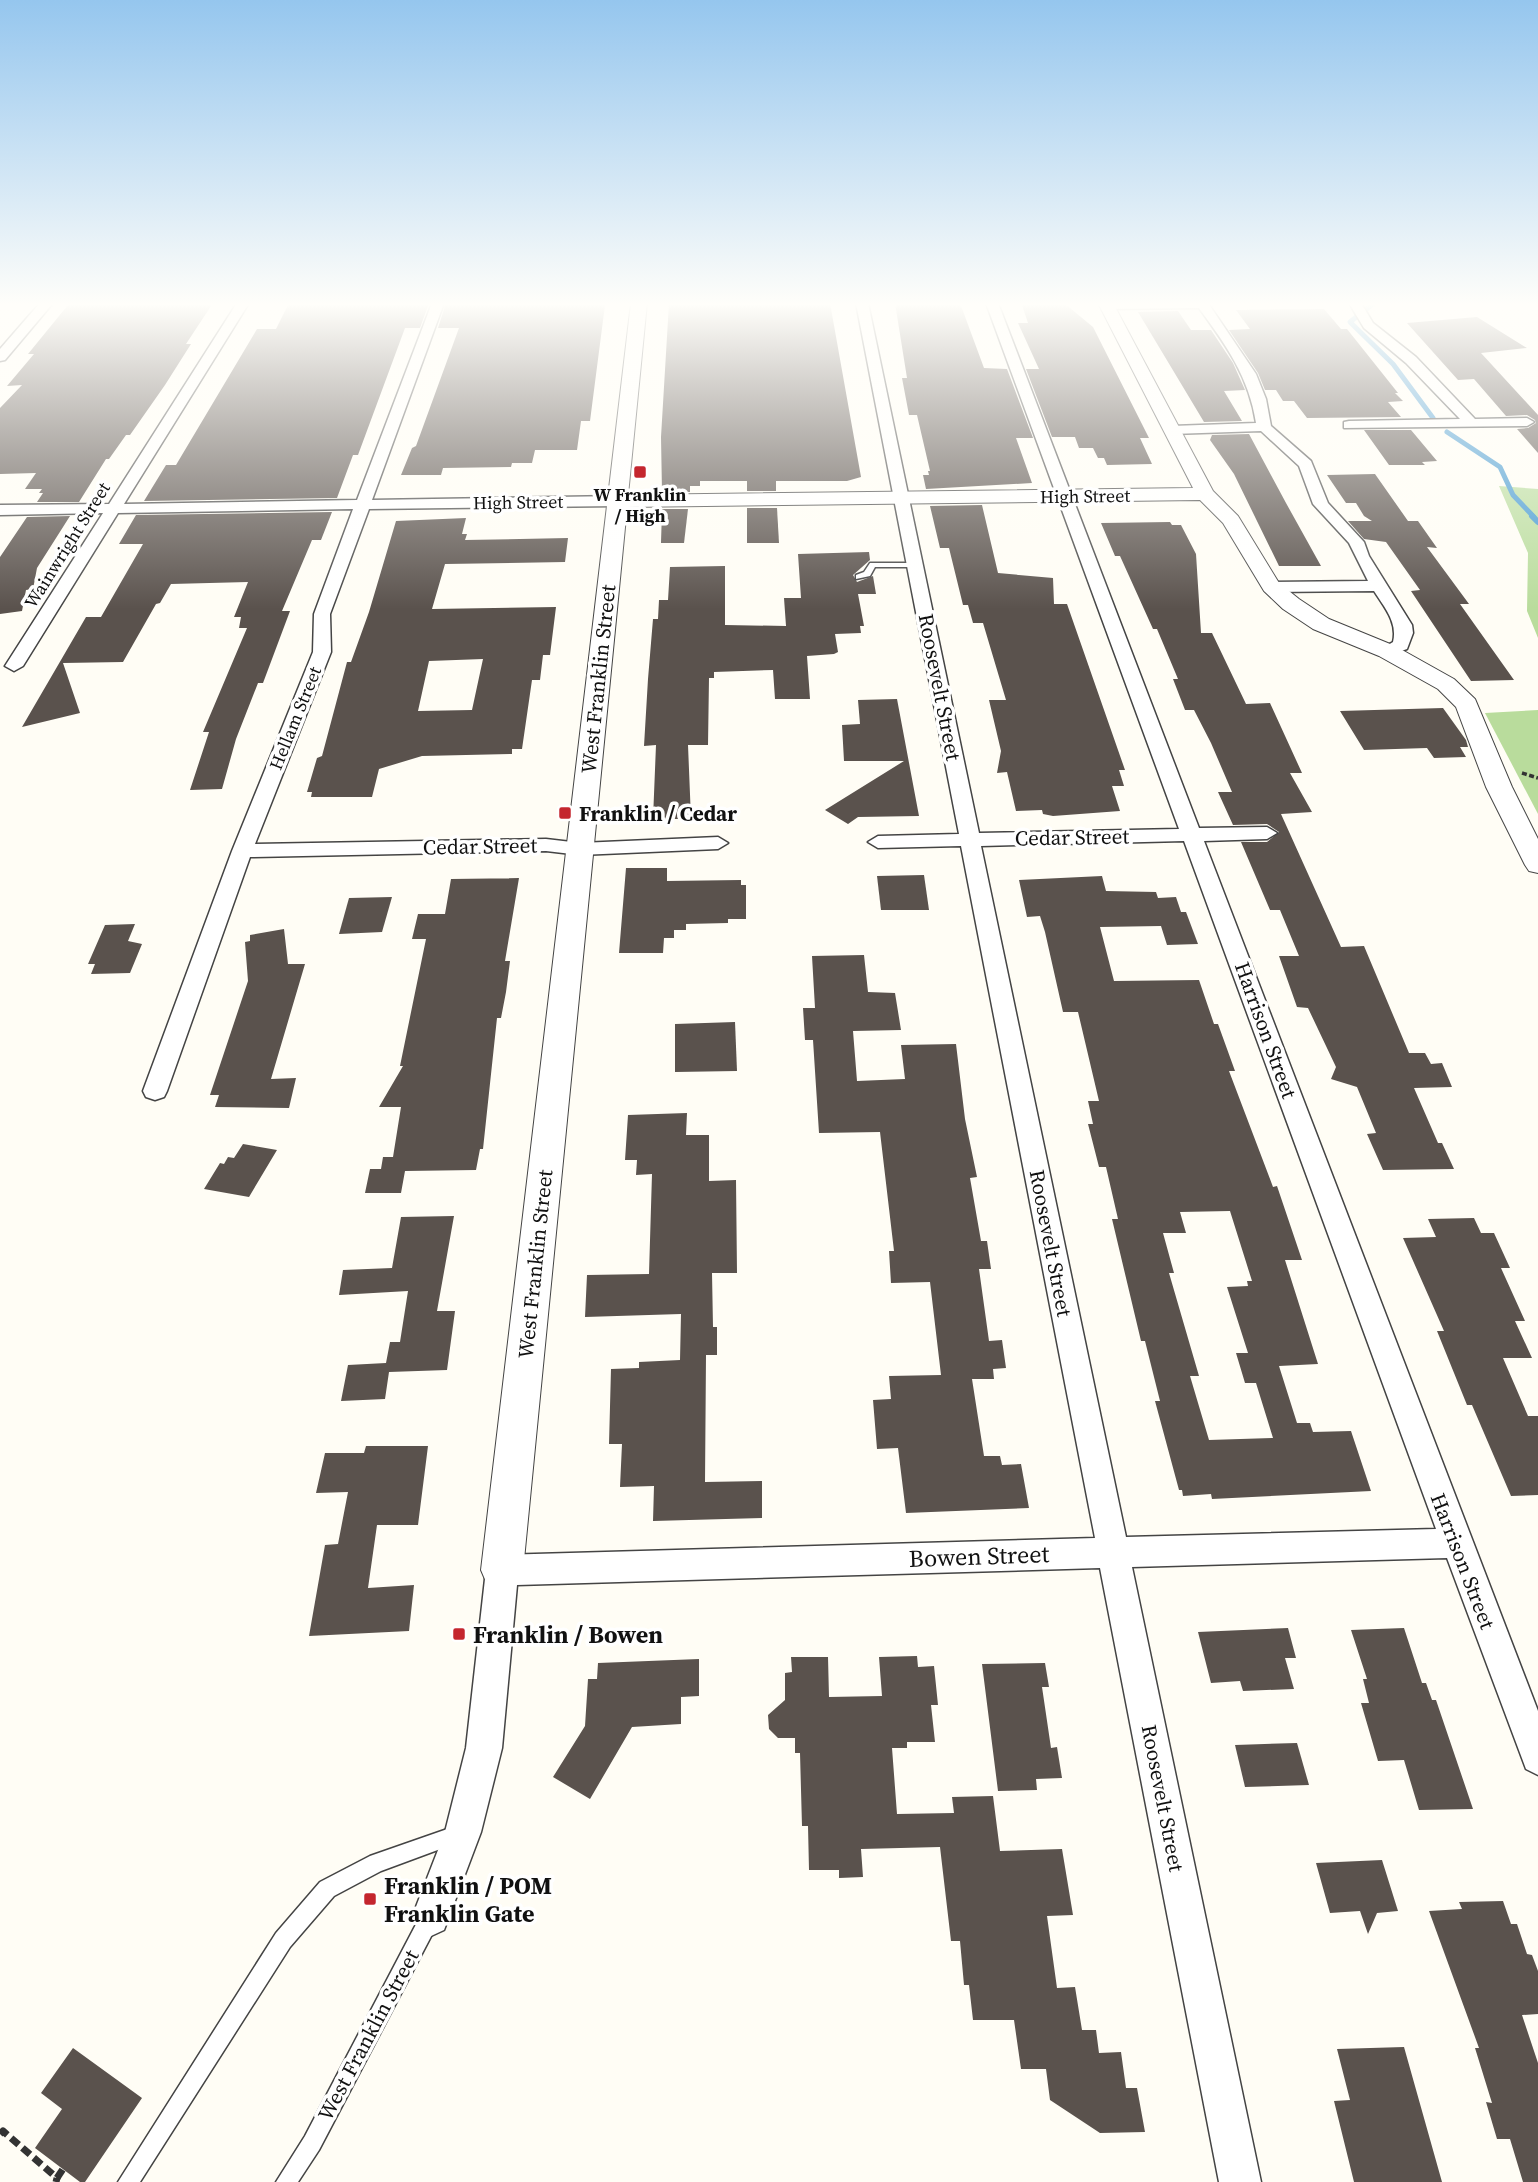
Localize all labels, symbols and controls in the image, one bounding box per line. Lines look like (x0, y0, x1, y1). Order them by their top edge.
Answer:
marker: W Franklin / High (632, 464, 648, 480)
street label: Wainwright Street (18, 477, 116, 613)
place label: W Franklin / High (594, 482, 686, 528)
street label: High Street (1040, 483, 1130, 509)
street label: High Street (473, 489, 563, 515)
street label: West Franklin Street (574, 583, 622, 775)
street label: Roosevelt Street (912, 611, 968, 763)
street label: Hellam Street (263, 662, 327, 773)
place label: Franklin / Cedar (579, 799, 737, 828)
marker: Franklin / Cedar (557, 805, 573, 821)
street label: Cedar Street (1015, 822, 1130, 852)
street label: Cedar Street (423, 831, 538, 861)
street label: Harrison Street (1228, 958, 1304, 1102)
street label: Roosevelt Street (1023, 1167, 1079, 1319)
street label: West Franklin Street (511, 1168, 559, 1360)
street label: Harrison Street (1424, 1489, 1502, 1633)
street label: Bowen Street (908, 1537, 1050, 1575)
place label: Franklin / Bowen (473, 1618, 663, 1651)
marker: Franklin / Bowen (451, 1626, 467, 1642)
street label: Roosevelt Street (1135, 1722, 1191, 1874)
place label: Franklin / POM Franklin Gate (384, 1869, 552, 1930)
marker: Franklin / POM Franklin Gate (362, 1891, 378, 1907)
street label: West Franklin Street (311, 1944, 425, 2126)

